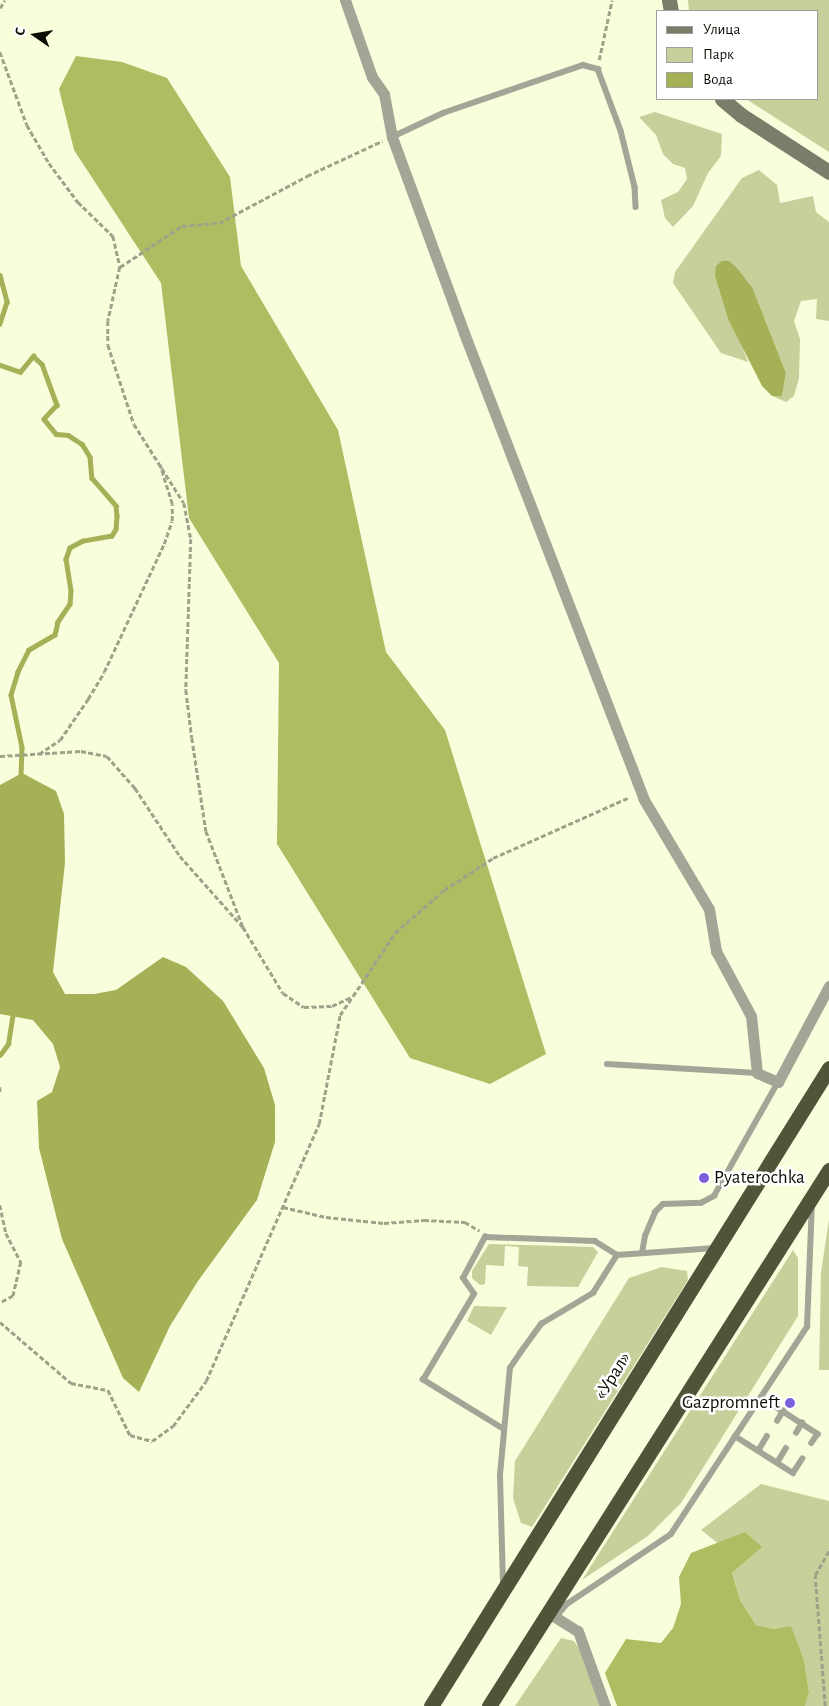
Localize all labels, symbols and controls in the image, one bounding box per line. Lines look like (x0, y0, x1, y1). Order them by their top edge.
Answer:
north arrow (10, 10, 60, 60)
legend (656, 10, 819, 100)
text: Улица (703, 22, 740, 37)
text: С (13, 26, 28, 37)
text: Парк (703, 47, 734, 62)
text: Вода (703, 72, 733, 87)
place label: Pyaterochka (714, 1167, 805, 1189)
marker: Pyaterochka (698, 1172, 710, 1184)
street label: «Урал» (590, 1348, 636, 1404)
place label: Gazpromneft (682, 1392, 780, 1414)
marker: Gazpromneft (784, 1397, 796, 1409)

